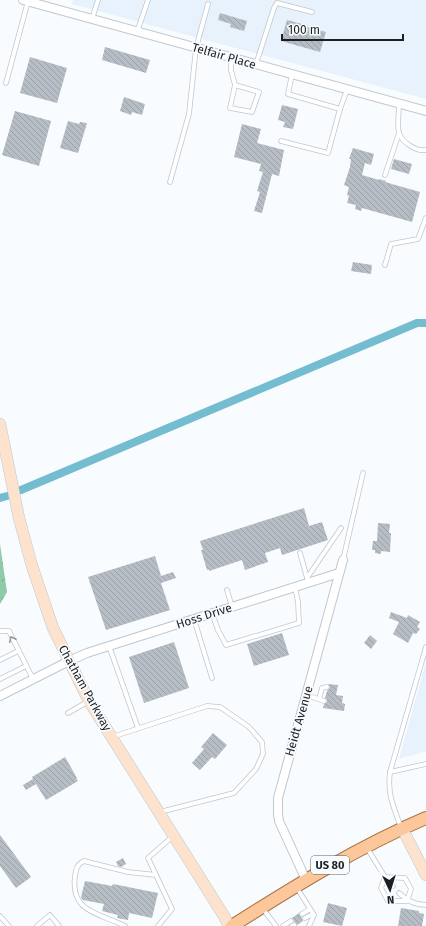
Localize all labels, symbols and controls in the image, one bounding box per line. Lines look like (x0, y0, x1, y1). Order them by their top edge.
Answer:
scale bar (282, 16, 403, 42)
text: 100 m (288, 23, 320, 37)
street label: Telfair Place (190, 40, 258, 72)
street label: Hoss Drive (174, 600, 234, 632)
one-way arrow (10, 635, 17, 643)
street label: Chatham Parkway (56, 643, 114, 733)
street label: Heidt Avenue (282, 684, 316, 758)
road number: US 80 (311, 856, 349, 874)
north arrow (370, 870, 410, 910)
text: N (387, 893, 395, 906)

